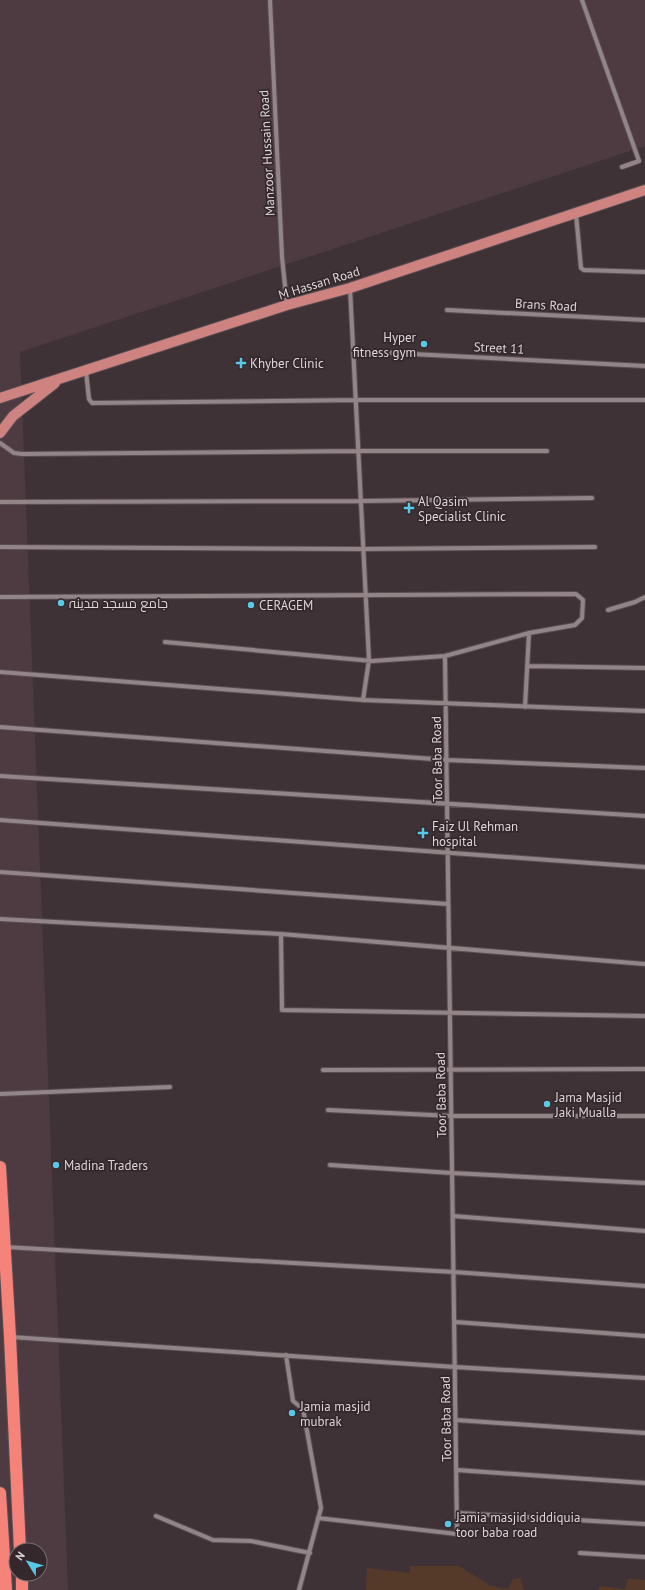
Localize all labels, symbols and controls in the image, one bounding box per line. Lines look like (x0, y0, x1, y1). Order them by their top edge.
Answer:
street label: Manzoor Hussain Road (255, 90, 279, 216)
street label: M Hassan Road (276, 263, 362, 303)
street label: Brans Road (515, 295, 577, 315)
place label: Hyper fitness gym (353, 329, 417, 361)
street label: Street 11 (473, 338, 525, 358)
marker: Hyper fitness gym (419, 339, 429, 349)
place label: Khyber Clinic (250, 355, 324, 372)
marker: Khyber Clinic (235, 357, 247, 369)
place label: Al Qasim Specialist Clinic (418, 493, 506, 525)
marker: Al Qasim Specialist Clinic (403, 502, 415, 514)
place label: جامع مسجد مدینہ (69, 595, 168, 612)
place label: CERAGEM (259, 597, 313, 614)
marker: جامع مسجد مدینہ (56, 598, 66, 608)
marker: CERAGEM (246, 600, 256, 610)
street label: Toor Baba Road (428, 716, 446, 802)
place label: Faiz Ul Rehman hospital (432, 818, 518, 850)
marker: Faiz Ul Rehman hospital (417, 827, 429, 839)
street label: Toor Baba Road (432, 1052, 450, 1138)
place label: Jama Masjid Jaki Mualla (554, 1089, 622, 1121)
marker: Jama Masjid Jaki Mualla (542, 1099, 552, 1109)
place label: Madina Traders (64, 1157, 148, 1174)
marker: Madina Traders (51, 1160, 61, 1170)
street label: Toor Baba Road (437, 1376, 455, 1462)
place label: Jamia masjid mubrak (299, 1398, 371, 1430)
marker: Jamia masjid mubrak (287, 1408, 297, 1418)
place label: Jamia masjid siddiquia toor baba road (455, 1509, 580, 1541)
marker: Jamia masjid siddiquia toor baba road (443, 1519, 453, 1529)
north arrow (8, 1542, 48, 1582)
text: N (12, 1549, 28, 1563)

